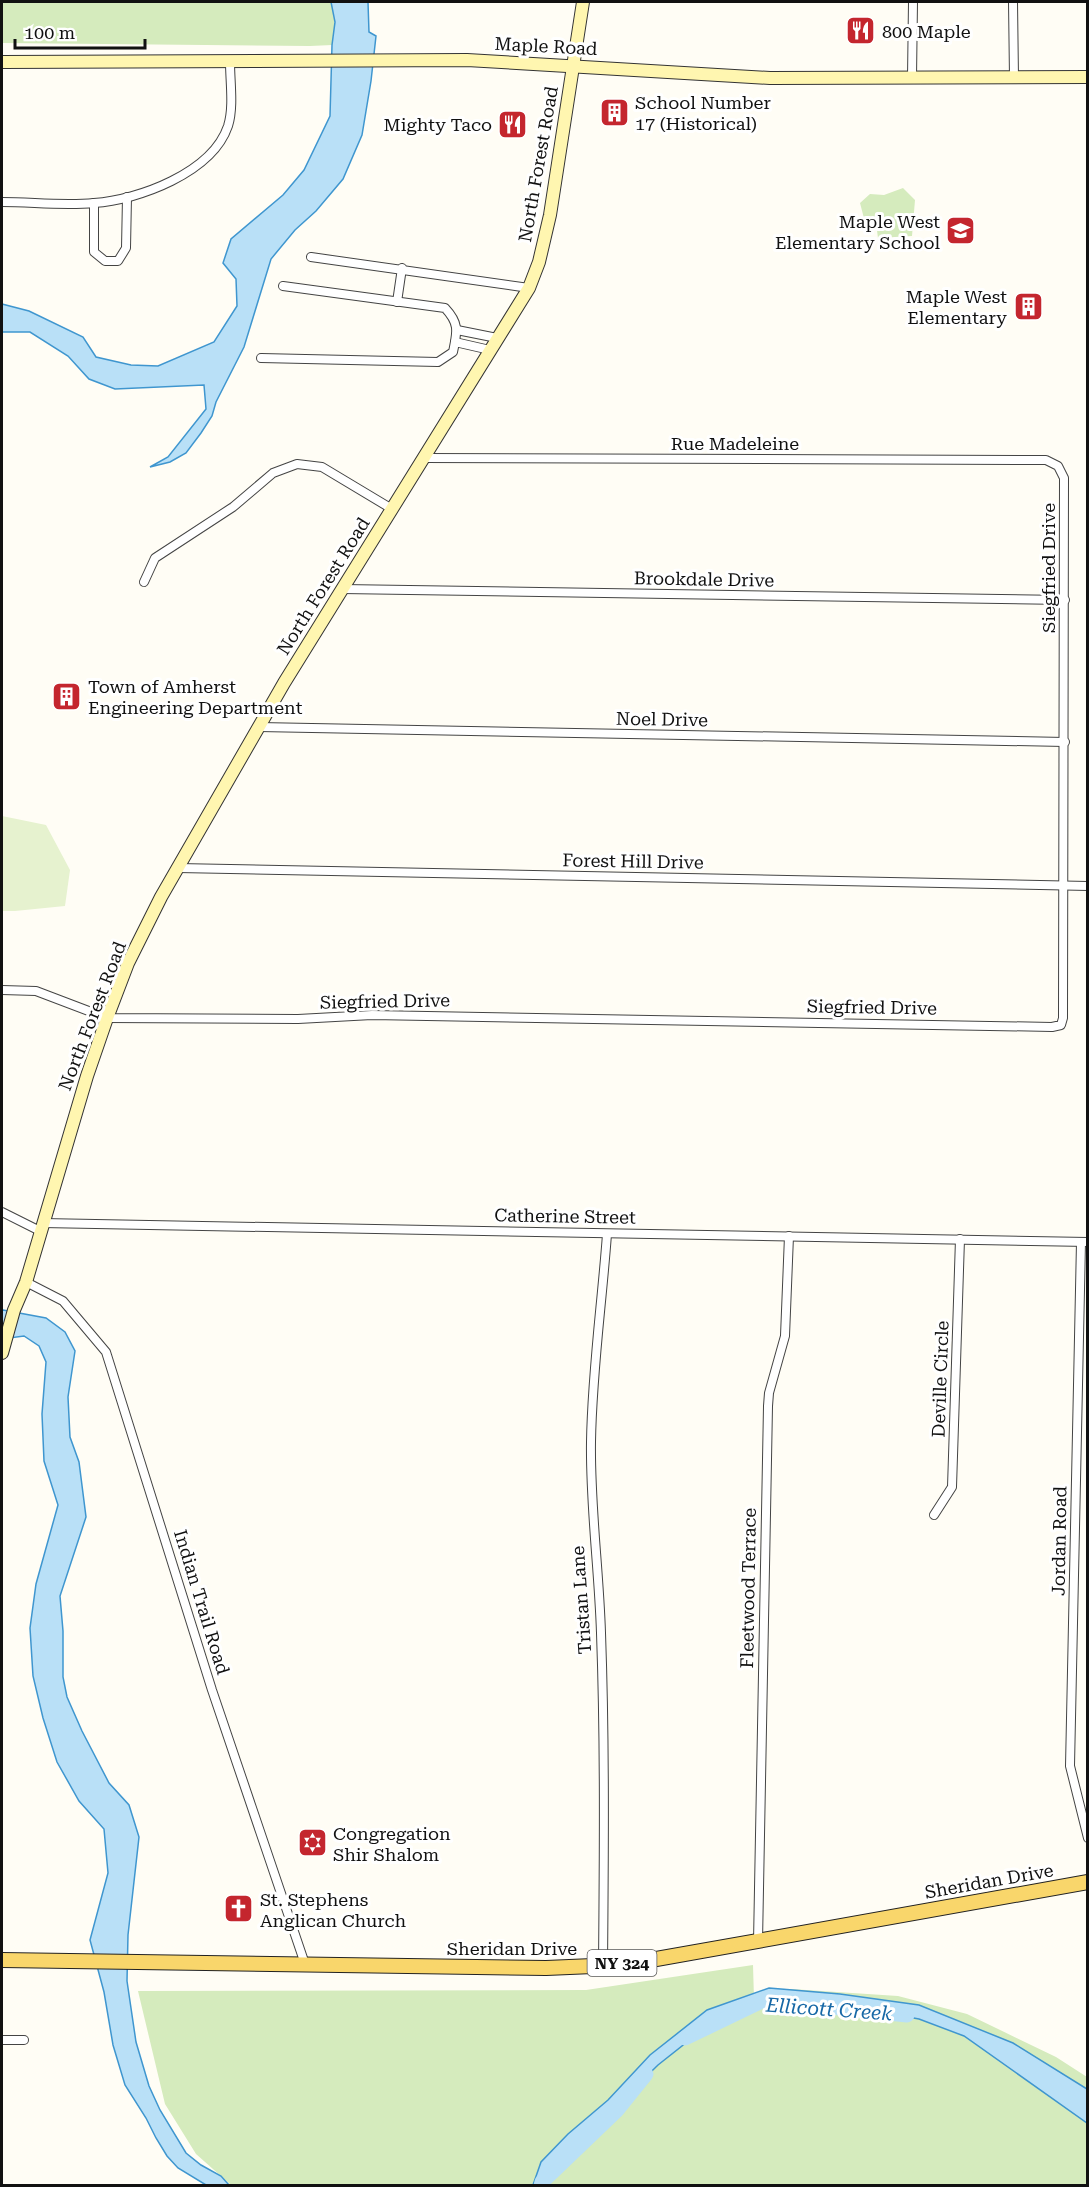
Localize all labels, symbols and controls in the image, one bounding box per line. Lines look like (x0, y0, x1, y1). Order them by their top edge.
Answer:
scale bar (15, 12, 146, 50)
restaurant icon: 800 Maple (845, 15, 877, 47)
place label: 800 Maple (882, 21, 971, 42)
text: 100 m (24, 22, 75, 43)
street label: Maple Road (494, 33, 598, 59)
street label: North Forest Road (514, 84, 562, 244)
place label: School Number 17 (Historical) (635, 92, 771, 134)
building icon: School Number 17 (Historical) (598, 96, 630, 128)
restaurant icon: Mighty Taco (497, 108, 529, 140)
place label: Mighty Taco (384, 114, 492, 135)
place label: Maple West Elementary School (775, 211, 940, 253)
school or university icon: Maple West Elementary School (945, 215, 977, 247)
place label: Maple West Elementary (906, 286, 1007, 328)
building icon: Maple West Elementary (1012, 290, 1044, 322)
street label: Rue Madeleine (671, 433, 799, 454)
street label: Siegfried Drive (1038, 503, 1059, 633)
street label: North Forest Road (272, 513, 374, 659)
street label: Brookdale Drive (634, 567, 775, 591)
place label: Town of Amherst Engineering Department (88, 676, 303, 718)
building icon: Town of Amherst Engineering Department (51, 680, 83, 712)
street label: Noel Drive (616, 708, 708, 730)
street label: Forest Hill Drive (562, 849, 704, 873)
street label: North Forest Road (54, 938, 130, 1094)
street label: Siegfried Drive (320, 989, 450, 1013)
street label: Siegfried Drive (807, 995, 937, 1019)
street label: Catherine Street (494, 1204, 636, 1228)
street label: Deville Circle (927, 1320, 953, 1438)
street label: Jordan Road (1048, 1485, 1070, 1596)
street label: Fleetwood Terrace (736, 1507, 760, 1669)
street label: Indian Trail Road (170, 1527, 234, 1677)
street label: Tristan Lane (567, 1545, 595, 1655)
place label: Congregation Shir Shalom (333, 1823, 451, 1865)
synagogue icon: Congregation Shir Shalom (296, 1827, 328, 1859)
street label: Sheridan Drive (923, 1859, 1055, 1903)
place label: St. Stephens Anglican Church (260, 1889, 407, 1931)
church icon: St. Stephens Anglican Church (223, 1893, 255, 1925)
street label: Sheridan Drive (447, 1938, 577, 1959)
road number: NY 324 (588, 1950, 656, 1976)
water label: Ellicott Creek (764, 1993, 893, 2025)

